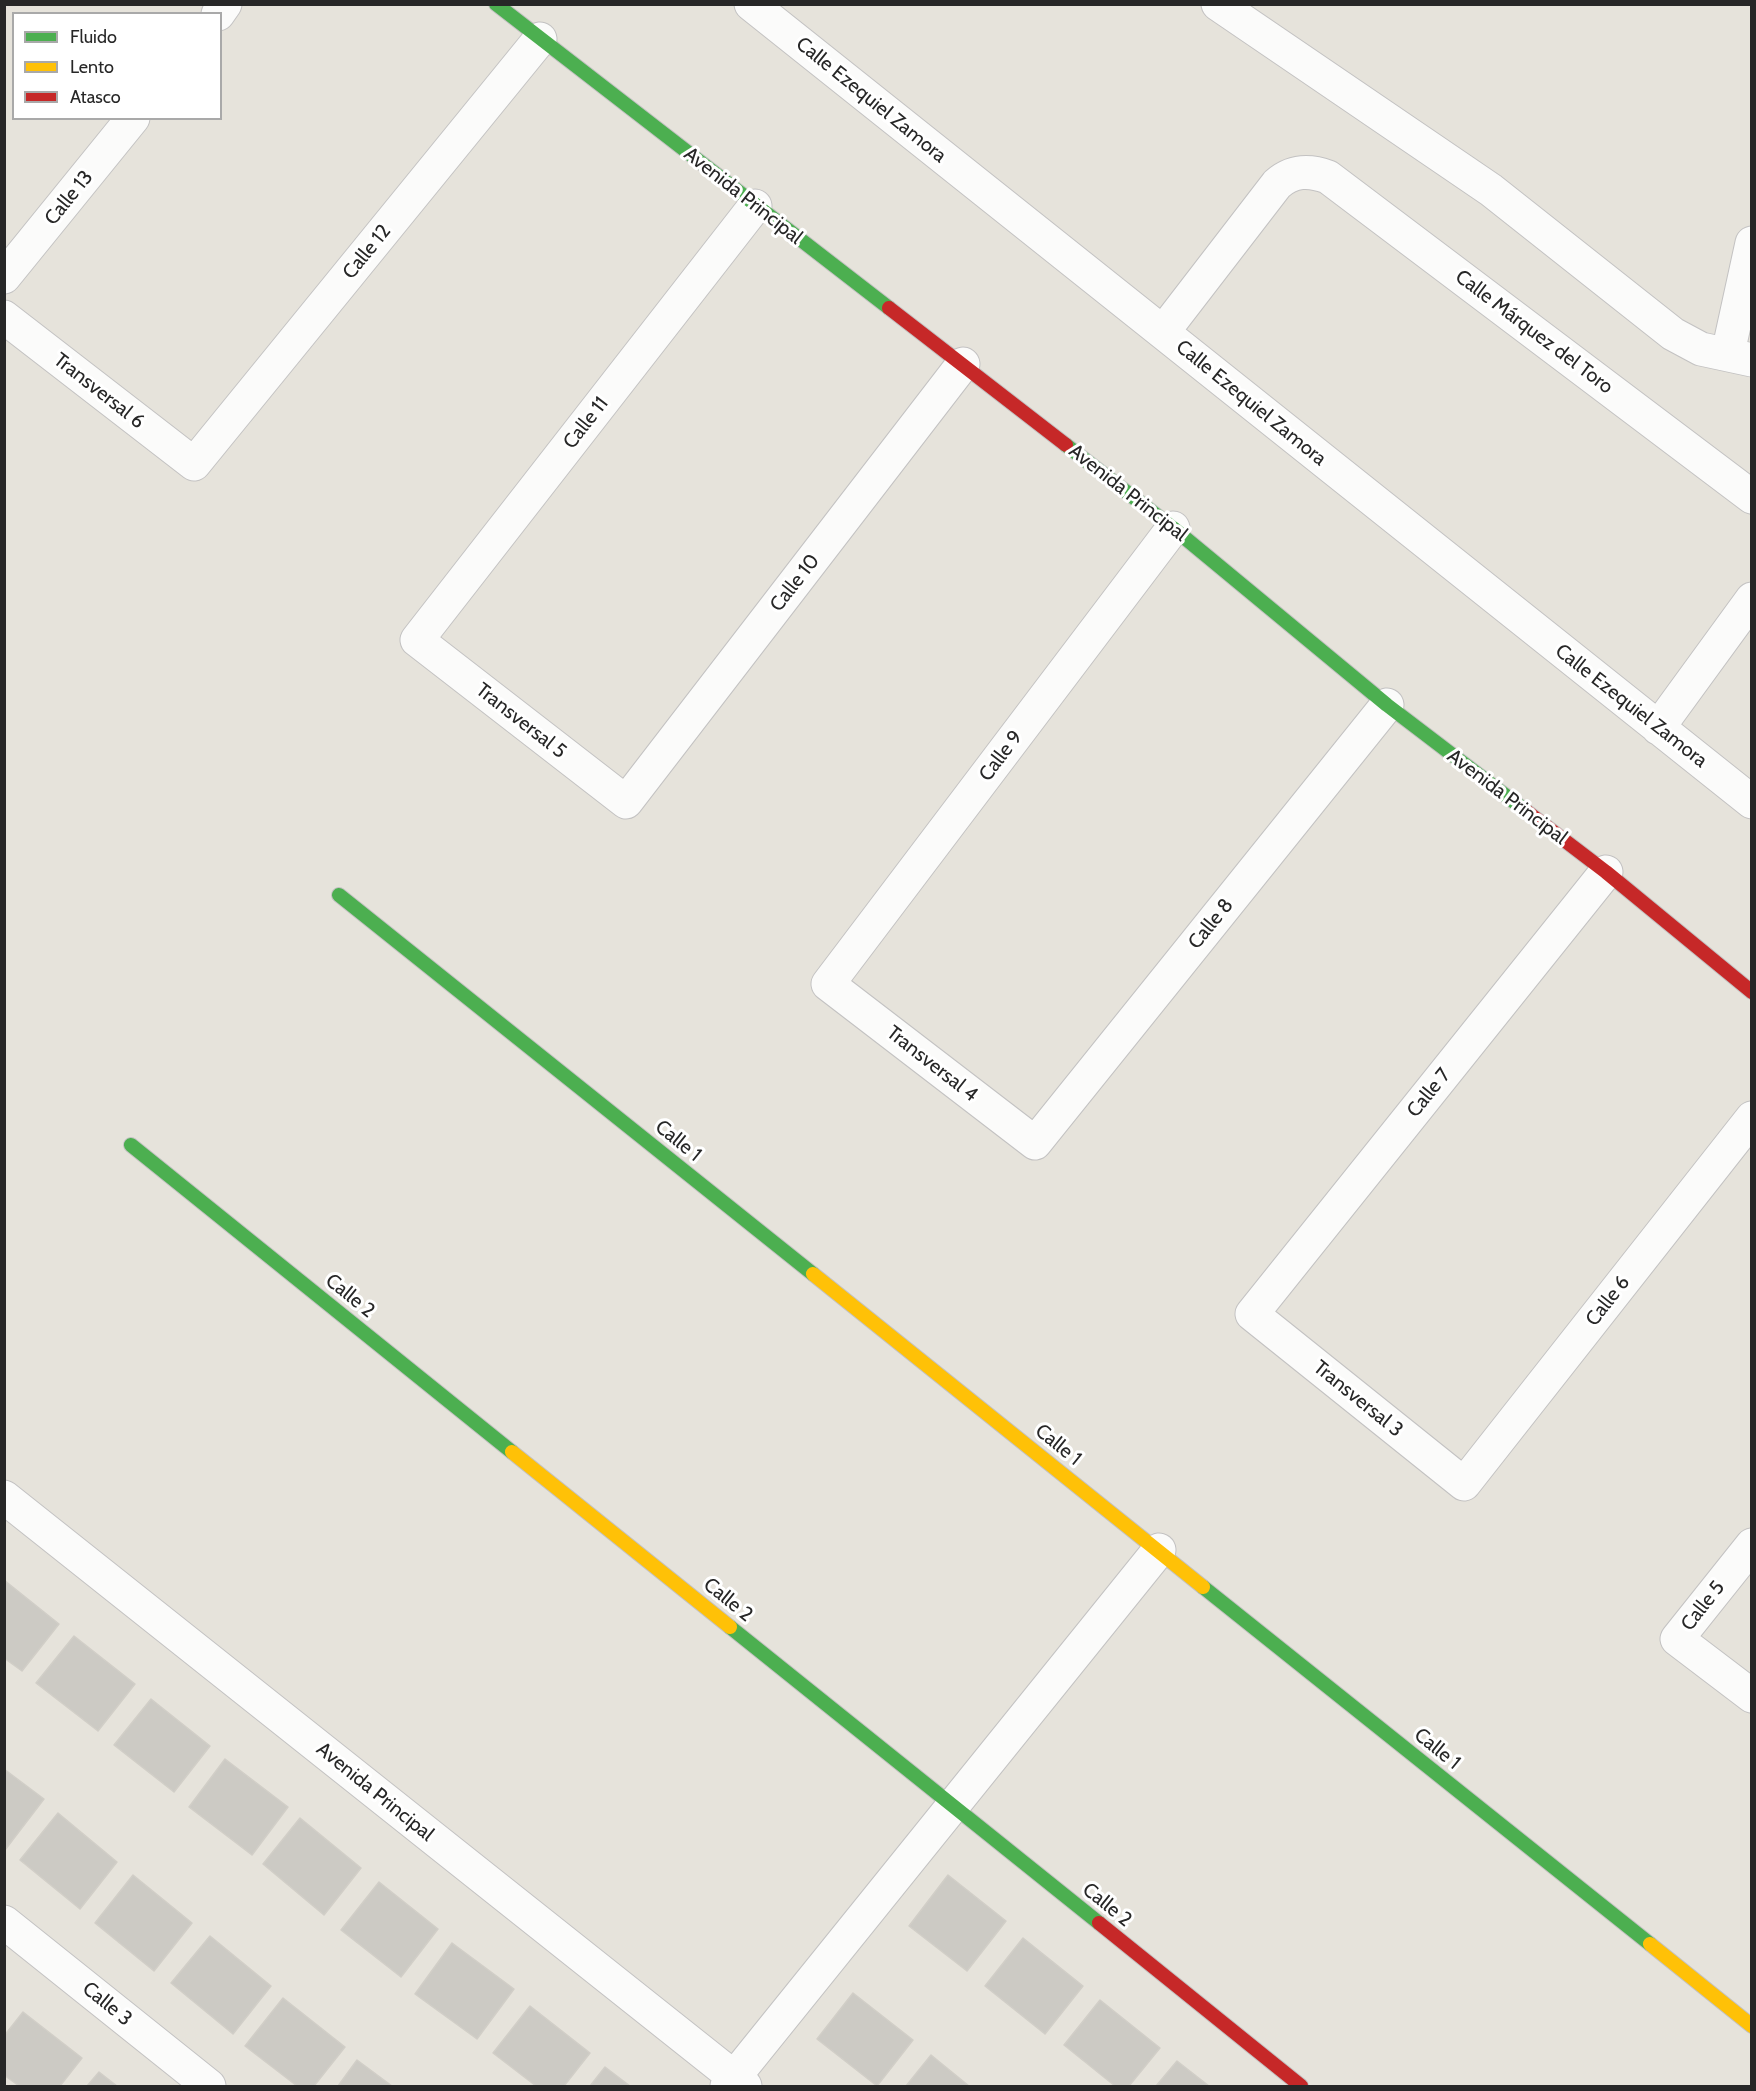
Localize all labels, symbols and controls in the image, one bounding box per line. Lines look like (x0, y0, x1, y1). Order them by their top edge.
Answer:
legend (12, 12, 222, 120)
text: Fluido (70, 26, 117, 48)
street label: Calle Ezequiel Zamora (791, 32, 951, 168)
text: Lento (70, 56, 114, 78)
text: Atasco (70, 86, 121, 108)
street label: Avenida Principal (679, 142, 807, 250)
street label: Calle 13 (40, 166, 98, 230)
street label: Calle 12 (338, 220, 396, 284)
street label: Calle Márquez del Toro (1450, 265, 1618, 399)
street label: Calle Ezequiel Zamora (1171, 335, 1331, 471)
street label: Transversal 6 (49, 348, 149, 434)
street label: Calle 11 (558, 392, 614, 454)
street label: Avenida Principal (1064, 439, 1192, 547)
street label: Calle 10 (765, 549, 825, 617)
street label: Calle Ezequiel Zamora (1550, 639, 1712, 773)
street label: Transversal 5 (471, 678, 571, 764)
street label: Calle 9 (974, 726, 1028, 786)
street label: Avenida Principal (1442, 744, 1572, 850)
street label: Calle 8 (1183, 894, 1239, 954)
street label: Transversal 4 (882, 1021, 982, 1107)
street label: Calle 7 (1402, 1064, 1456, 1122)
street label: Calle 1 (650, 1115, 706, 1167)
street label: Calle 2 (321, 1269, 379, 1323)
street label: Calle 6 (1581, 1271, 1635, 1331)
street label: Transversal 3 (1308, 1356, 1408, 1442)
street label: Calle 1 (1030, 1419, 1086, 1471)
street label: Calle 2 (699, 1573, 757, 1627)
street label: Calle 5 (1676, 1576, 1730, 1636)
street label: Calle 1 (1409, 1723, 1465, 1775)
street label: Avenida Principal (312, 1737, 438, 1847)
street label: Calle 2 (1078, 1878, 1136, 1932)
street label: Calle 3 (77, 1977, 137, 2031)

